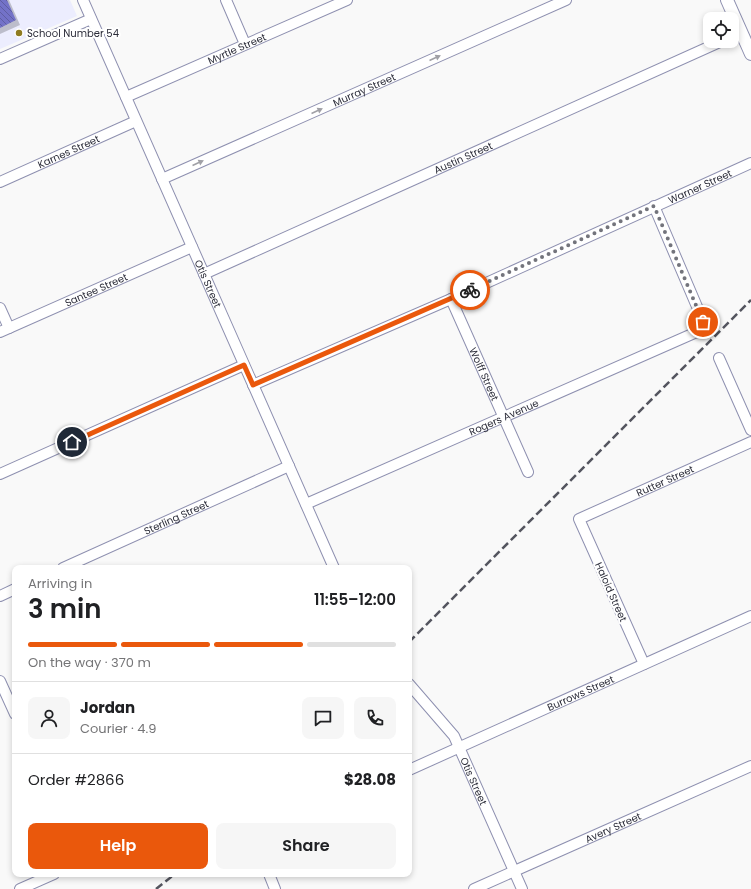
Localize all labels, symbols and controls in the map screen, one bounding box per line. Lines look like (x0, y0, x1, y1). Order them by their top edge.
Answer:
map controls (703, 12, 739, 48)
button: locate (703, 12, 739, 48)
place label: School Number 54 (27, 26, 119, 41)
marker: School Number 54 (14, 28, 24, 38)
street label: Myrtle Street (205, 29, 269, 68)
one-way arrow (430, 55, 441, 61)
street label: Murray Street (330, 69, 398, 110)
one-way arrow (311, 108, 322, 114)
street label: Karnes Street (35, 131, 102, 172)
street label: Austin Street (431, 138, 495, 177)
one-way arrow (192, 160, 204, 166)
street label: Warner Street (665, 165, 734, 207)
street label: Otis Street (191, 257, 226, 310)
street label: Santee Street (62, 269, 130, 310)
courier (450, 270, 490, 310)
icon: bike (459, 279, 481, 301)
pin (686, 305, 720, 339)
icon: bag (692, 311, 714, 333)
street label: Wolff Street (466, 345, 503, 403)
street label: Rogers Avenue (466, 395, 541, 439)
pin (55, 425, 89, 459)
icon: home (61, 431, 83, 453)
street label: Rutter Street (634, 461, 696, 500)
street label: Sterling Street (141, 496, 211, 538)
street label: Haloid Street (591, 560, 631, 624)
text: Arriving in (28, 574, 92, 593)
text: 11:55–12:00 (314, 589, 396, 610)
text: 3 min (28, 591, 101, 627)
text: On the way · 370 m (28, 653, 151, 672)
street label: Burrows Street (545, 671, 617, 714)
button: person (28, 697, 70, 739)
text: Jordan (80, 697, 135, 718)
button: chat (302, 697, 344, 739)
button: phone (354, 697, 396, 739)
text: Courier · 4.9 (80, 719, 156, 738)
street label: Otis Street (457, 755, 491, 808)
text: Order #2866 (28, 769, 124, 790)
text: $28.08 (344, 769, 396, 790)
street label: Avery Street (582, 808, 644, 846)
button: Help (28, 823, 208, 869)
button: Share (216, 823, 396, 869)

